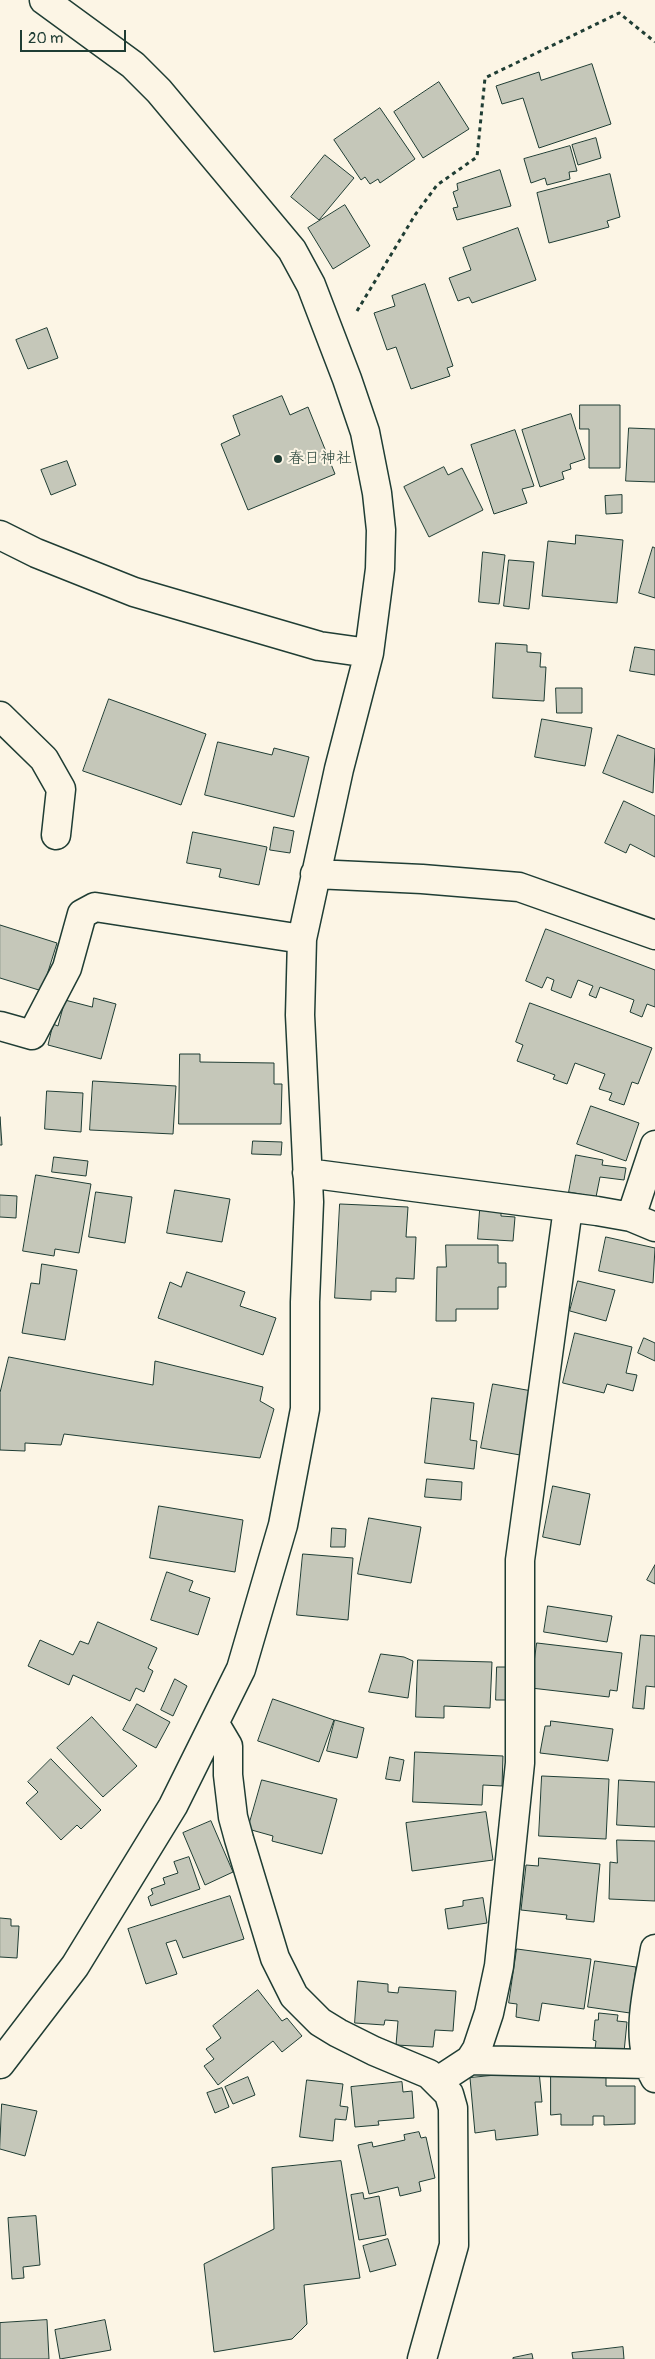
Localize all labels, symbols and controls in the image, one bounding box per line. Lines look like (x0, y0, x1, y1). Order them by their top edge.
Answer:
scale bar (22, 20, 129, 52)
text: 20 m (28, 29, 63, 48)
place label: 春日神社 (288, 449, 352, 469)
marker: 春日神社 (272, 453, 284, 465)

